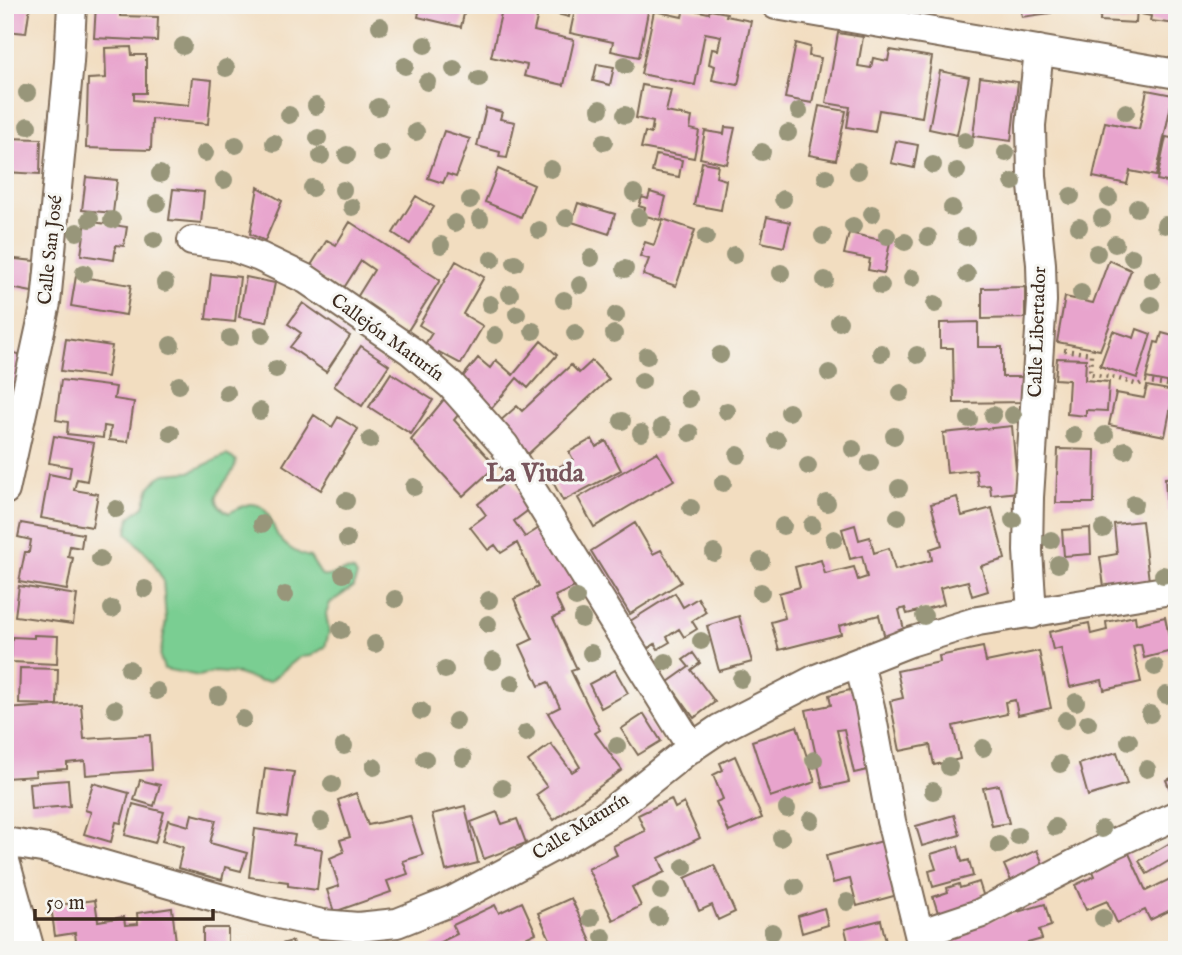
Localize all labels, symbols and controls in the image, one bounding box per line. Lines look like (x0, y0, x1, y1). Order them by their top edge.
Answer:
street label: Calle San José (33, 194, 69, 306)
street label: Calle Libertador (1024, 266, 1052, 398)
street label: Callejón Maturín (326, 289, 448, 387)
district label: La Viuda (486, 457, 585, 490)
street label: Calle Maturín (528, 788, 634, 866)
scale bar (35, 878, 214, 922)
text: 50 m (46, 890, 85, 917)

